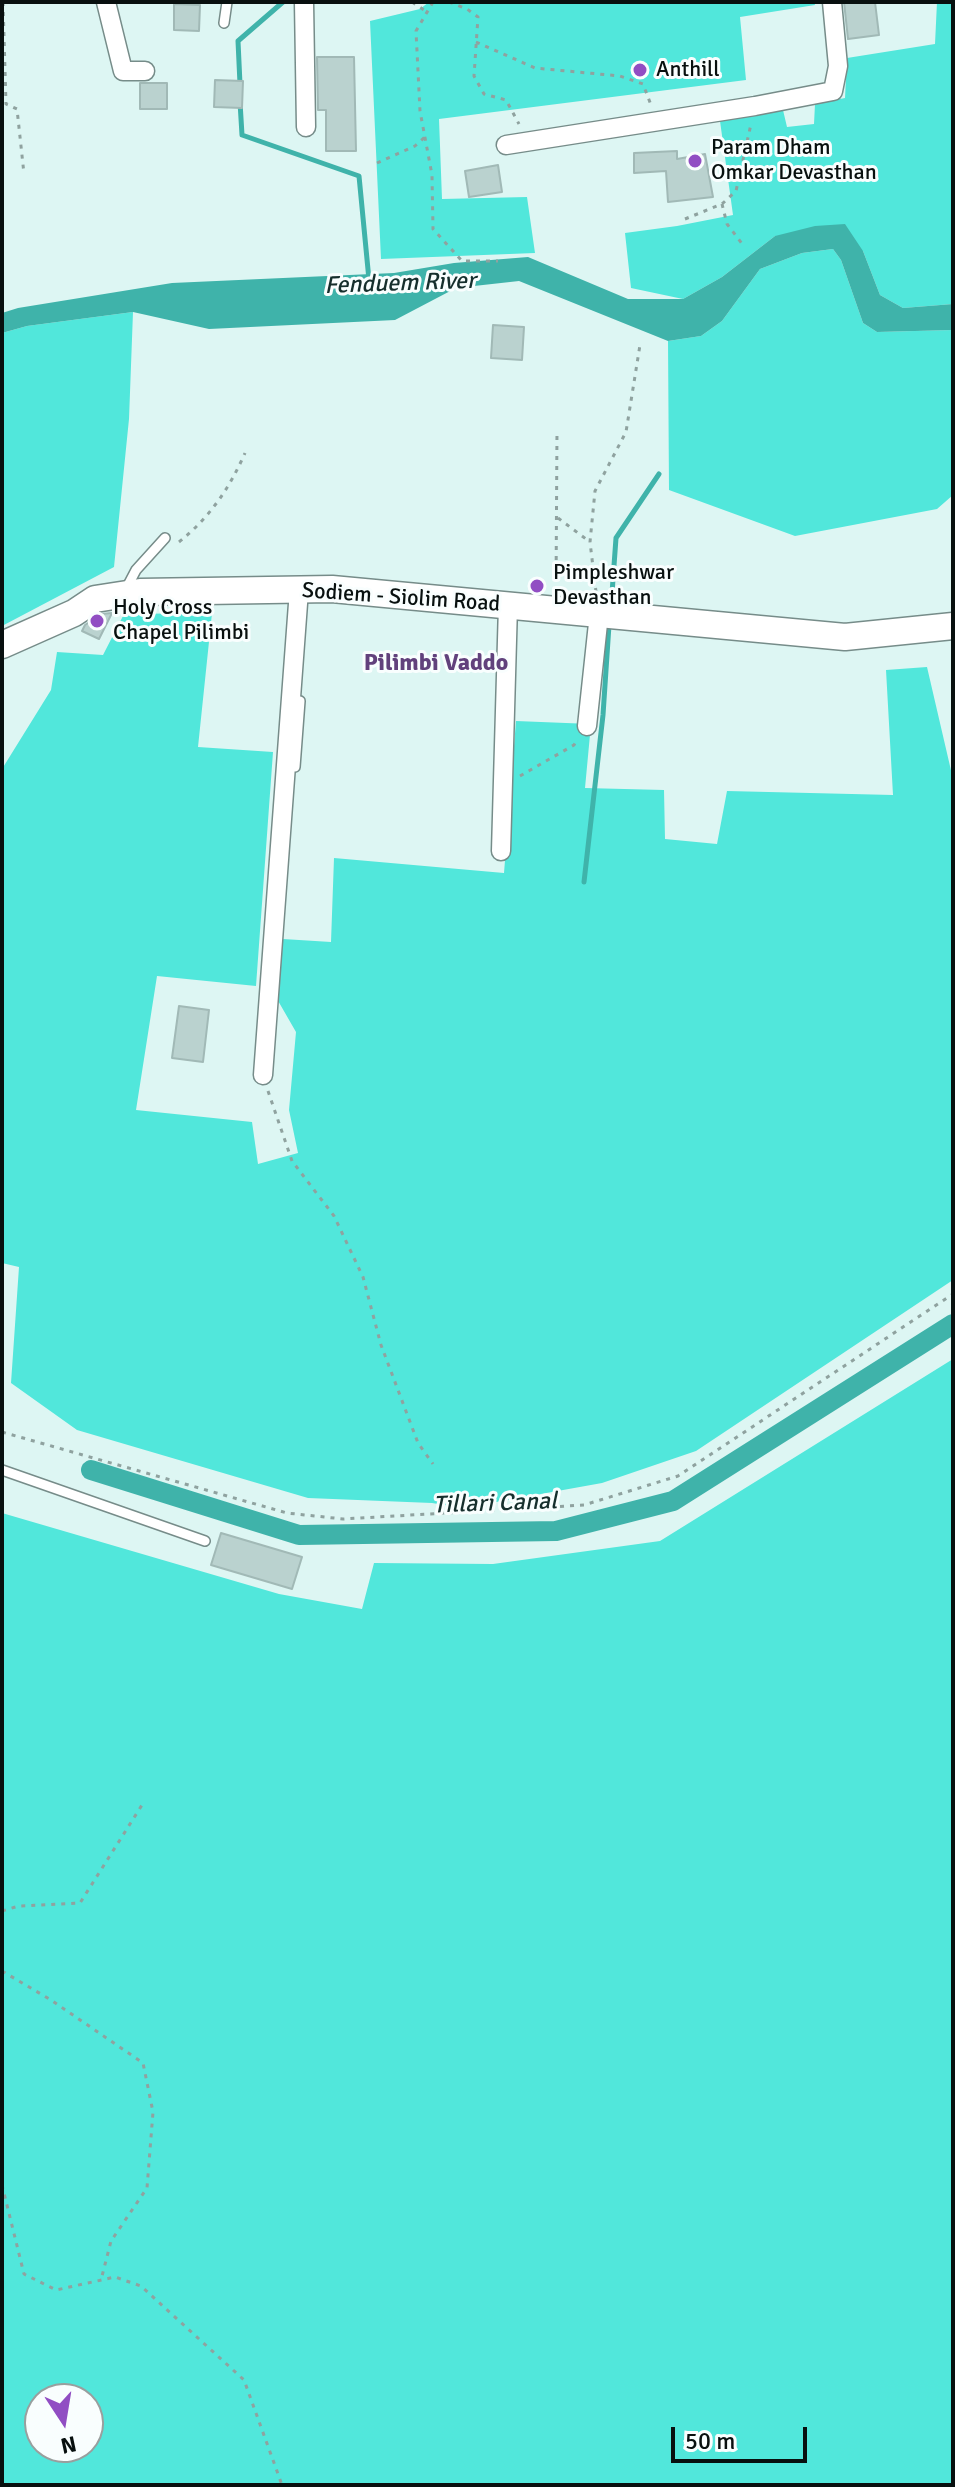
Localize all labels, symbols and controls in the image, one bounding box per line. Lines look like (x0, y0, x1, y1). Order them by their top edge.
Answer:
place label: Anthill (656, 57, 720, 83)
marker: Anthill (631, 61, 649, 79)
place label: Param Dham Omkar Devasthan (711, 135, 877, 186)
marker: Param Dham Omkar Devasthan (686, 152, 704, 170)
water label: Fenduem River (324, 267, 476, 301)
place label: Pimpleshwar Devasthan (553, 560, 674, 612)
marker: Pimpleshwar Devasthan (528, 577, 546, 595)
street label: Sodiem - Siolim Road (301, 578, 501, 618)
place label: Holy Cross Chapel Pilimbi (113, 595, 249, 646)
marker: Holy Cross Chapel Pilimbi (88, 612, 106, 630)
district label: Pilimbi Vaddo (364, 650, 508, 678)
water label: Tillari Canal (432, 1487, 558, 1521)
north arrow (24, 2383, 104, 2463)
scale bar (675, 2411, 811, 2461)
text: 50 m (685, 2426, 735, 2456)
text: N (58, 2430, 79, 2460)

